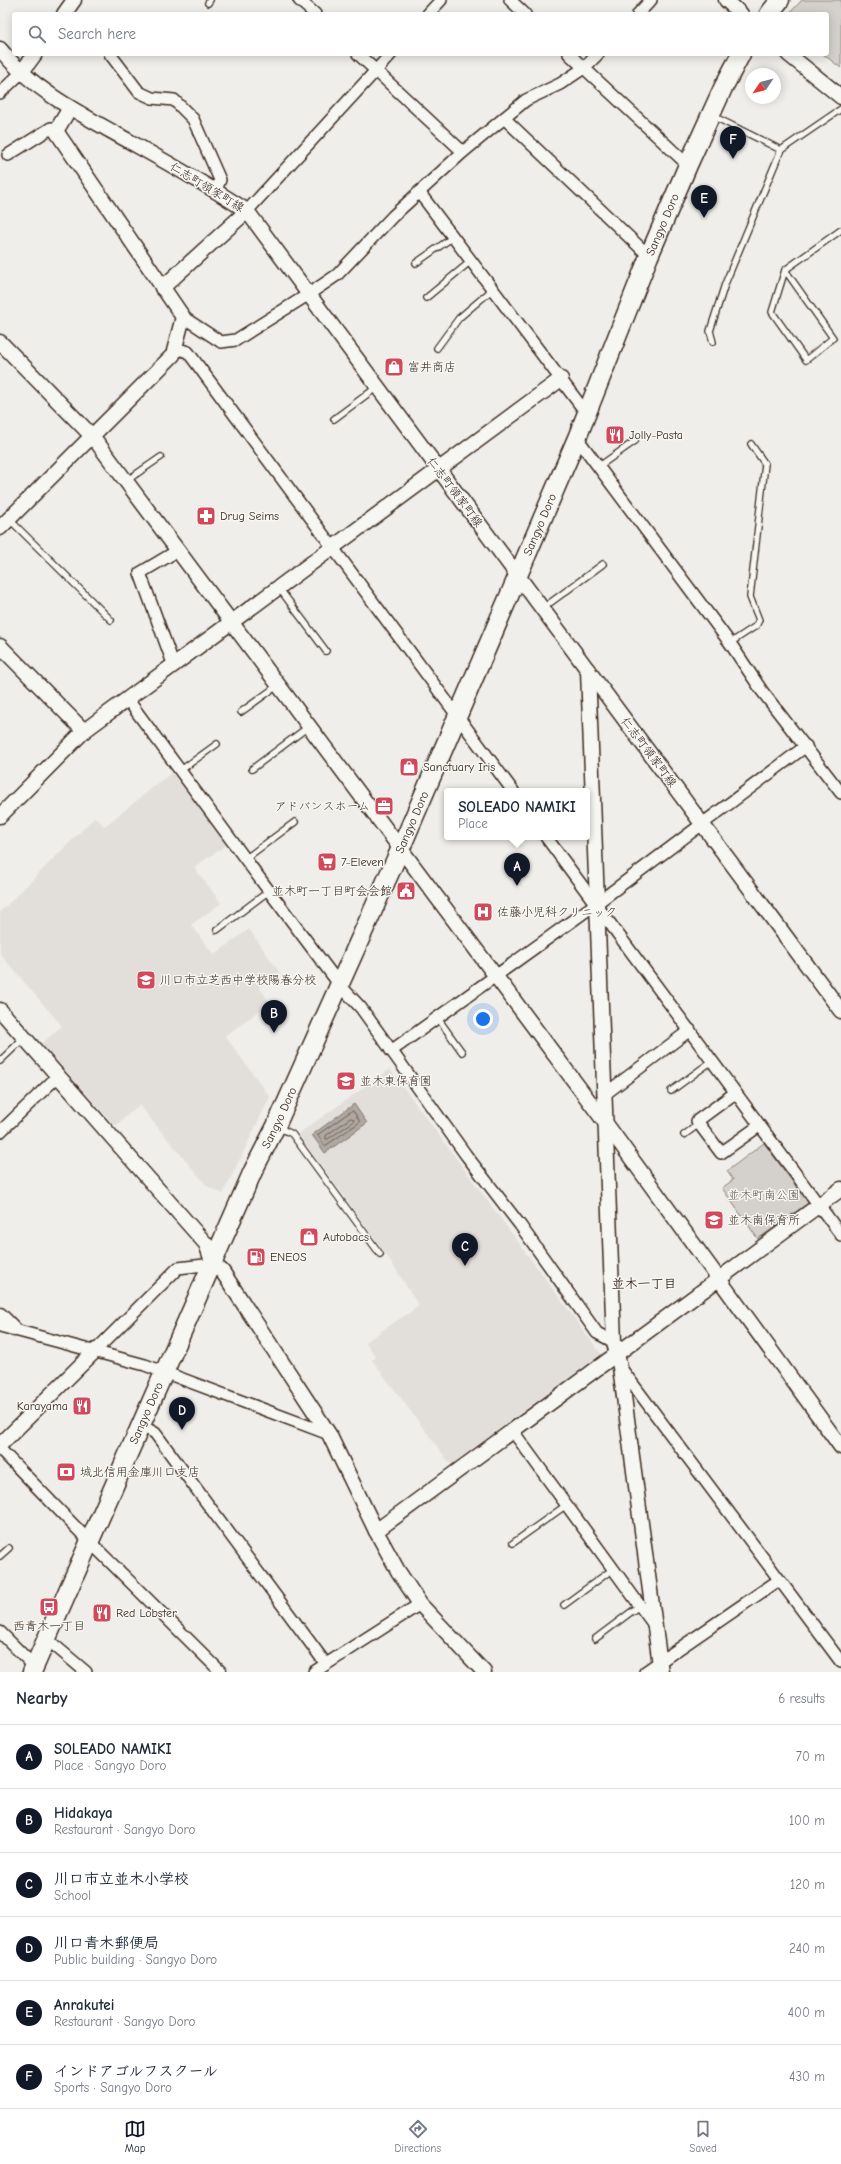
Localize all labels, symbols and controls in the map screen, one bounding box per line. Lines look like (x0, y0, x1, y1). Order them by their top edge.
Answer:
search box (12, 12, 829, 56)
icon: search (26, 23, 48, 45)
text: Search here (58, 25, 136, 43)
north arrow (745, 68, 781, 104)
pin: F (720, 126, 746, 159)
street label: 仁志町領家町線 (167, 159, 247, 215)
pin: E (691, 185, 717, 218)
street label: Sangyo Doro (643, 191, 682, 258)
shop icon: 富井商店 (383, 356, 405, 378)
place label: 富井商店 (408, 360, 456, 374)
restaurant icon: Jolly-Pasta (604, 424, 626, 446)
place label: Jolly-Pasta (629, 428, 683, 442)
street label: 仁志町領家町線 (424, 454, 486, 530)
street label: Sangyo Doro (520, 491, 559, 558)
pharmacy icon: Drug Seims (195, 505, 217, 527)
place label: Drug Seims (220, 509, 279, 523)
street label: 仁志町領家町線 (618, 714, 680, 790)
shop icon: Sanctuary Iris (398, 756, 420, 778)
place label: Sanctuary Iris (423, 760, 495, 774)
popup (444, 788, 590, 840)
street label: Sangyo Doro (392, 789, 431, 855)
office icon: アドバンスホーム (373, 795, 395, 817)
text: SOLEADO NAMIKI (458, 798, 576, 816)
place label: アドバンスホーム (274, 799, 370, 813)
text: Place (458, 816, 488, 831)
supermarket icon: 7-Eleven (316, 851, 338, 873)
pin: A (504, 853, 530, 886)
place label: 7-Eleven (341, 855, 384, 869)
public building icon: 並木町一丁目町会会館 (395, 880, 417, 902)
place label: 並木町一丁目町会会館 (272, 884, 392, 898)
hospital icon: 佐藤小児科クリニック (472, 901, 494, 923)
place label: 佐藤小児科クリニック (497, 905, 617, 919)
school or university icon: 川口市立芝西中学校陽春分校 (135, 969, 157, 991)
place label: 川口市立芝西中学校陽春分校 (160, 973, 316, 987)
pin: B (261, 1000, 287, 1033)
your location (473, 1009, 493, 1029)
school or university icon: 並木東保育園 (335, 1070, 357, 1092)
place label: 並木東保育園 (360, 1074, 432, 1088)
street label: Sangyo Doro (259, 1085, 300, 1151)
park label: 並木町南公園 (728, 1188, 800, 1202)
school or university icon: 並木南保育所 (703, 1209, 725, 1231)
place label: 並木南保育所 (728, 1213, 800, 1227)
shop icon: Autobacs (298, 1226, 320, 1248)
place label: Autobacs (323, 1230, 369, 1244)
pin: C (452, 1233, 478, 1266)
fuel station icon: ENEOS (245, 1246, 267, 1268)
place label: ENEOS (270, 1250, 307, 1264)
district label: 並木一丁目 (611, 1276, 677, 1291)
street label: Sangyo Doro (126, 1380, 166, 1446)
restaurant icon: Karayama (71, 1395, 93, 1417)
pin: D (169, 1397, 195, 1430)
place label: Karayama (17, 1399, 68, 1413)
bank icon: 城北信用金庫川口支店 (55, 1461, 77, 1483)
place label: 城北信用金庫川口支店 (80, 1465, 200, 1479)
bus stop icon: 西青木一丁目 (38, 1596, 60, 1618)
restaurant icon: Red Lobster (91, 1602, 113, 1624)
place label: Red Lobster (116, 1606, 177, 1620)
place label: 西青木一丁目 (13, 1619, 85, 1633)
text: Nearby (16, 1689, 67, 1708)
text: 6 results (778, 1691, 825, 1706)
text: SOLEADO NAMIKI (54, 1740, 172, 1758)
text: A (25, 1749, 33, 1764)
text: 70 m (796, 1749, 825, 1764)
text: Place · Sangyo Doro (54, 1758, 166, 1773)
text: Hidakaya (54, 1804, 113, 1822)
text: B (25, 1813, 33, 1828)
text: 100 m (789, 1813, 825, 1828)
text: Restaurant · Sangyo Doro (54, 1822, 195, 1837)
text: 川口市立並木小学校 (54, 1870, 189, 1888)
text: C (25, 1877, 33, 1892)
text: 120 m (790, 1877, 825, 1892)
text: School (54, 1888, 91, 1903)
text: 川口青木郵便局 (54, 1934, 159, 1952)
text: D (25, 1941, 33, 1956)
text: 240 m (789, 1941, 825, 1956)
text: Public building · Sangyo Doro (54, 1952, 217, 1967)
text: Anrakutei (54, 1996, 114, 2014)
text: E (25, 2005, 33, 2020)
text: 400 m (788, 2005, 825, 2020)
text: Restaurant · Sangyo Doro (54, 2014, 195, 2029)
text: インドアゴルフスクール (54, 2062, 218, 2080)
text: F (25, 2069, 33, 2084)
text: 430 m (789, 2069, 825, 2084)
text: Sports · Sangyo Doro (54, 2080, 172, 2095)
tab: Map (124, 2118, 146, 2155)
tab: Directions (394, 2118, 441, 2155)
tab: Saved (689, 2118, 717, 2155)

